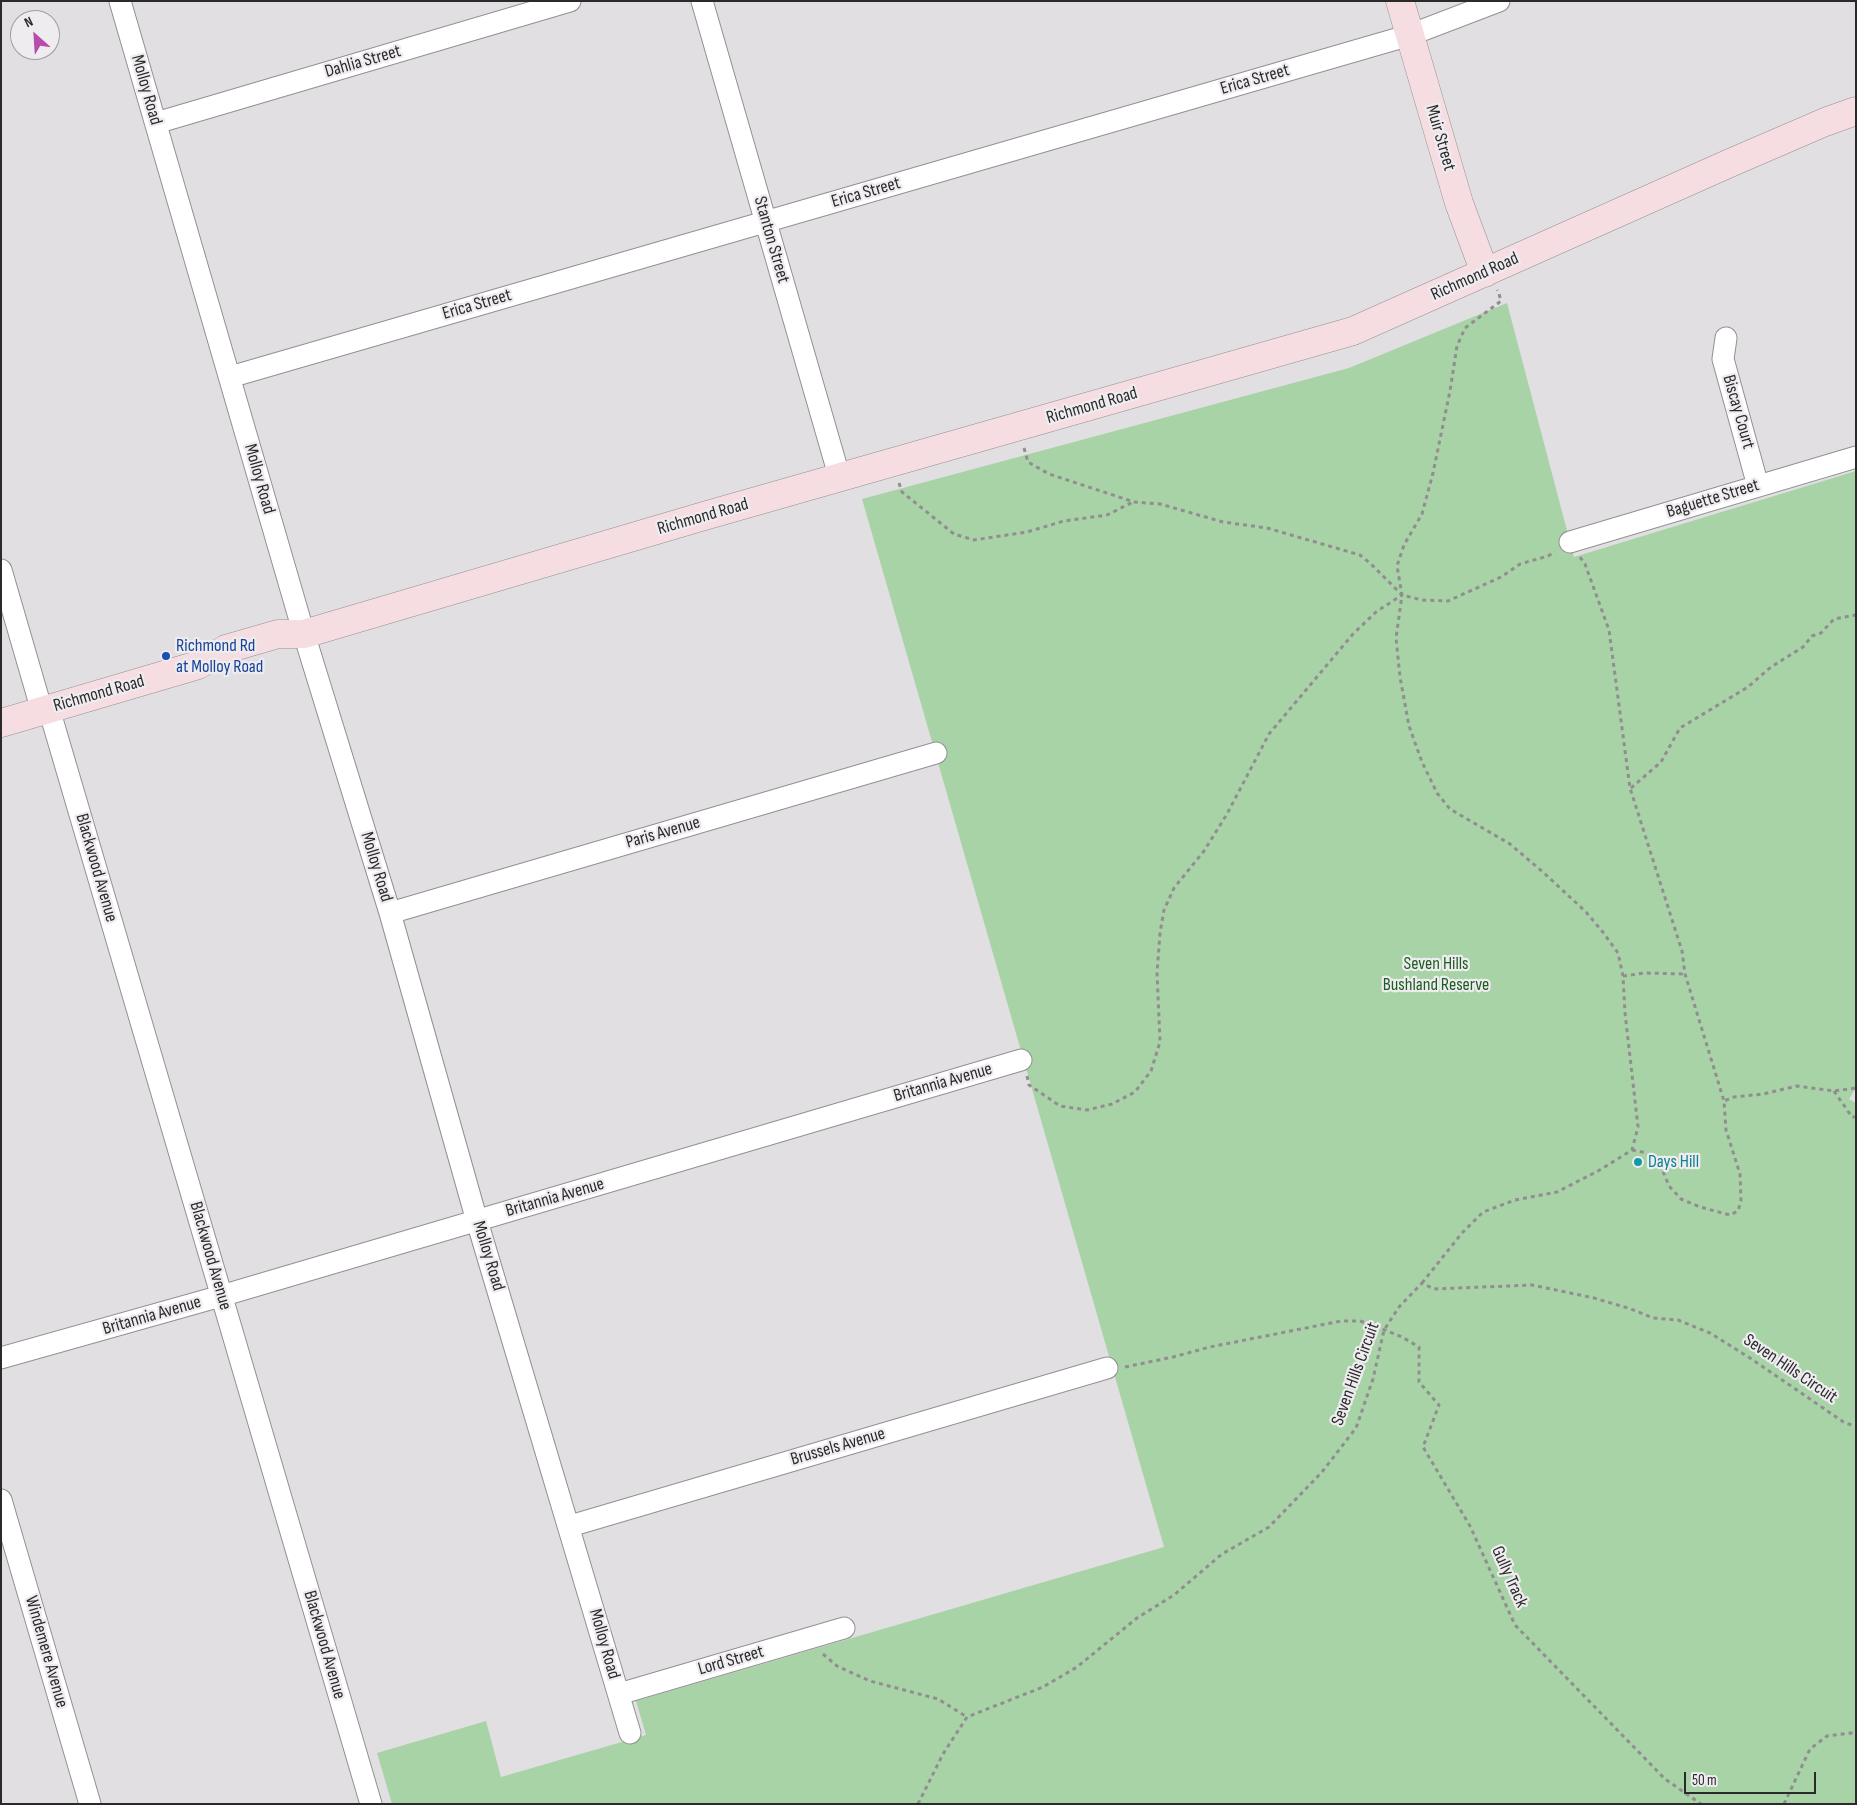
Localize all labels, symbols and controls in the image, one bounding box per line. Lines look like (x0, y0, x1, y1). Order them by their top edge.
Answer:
north arrow (10, 10, 60, 60)
text: N (22, 13, 36, 31)
street label: Dahlia Street (322, 41, 404, 83)
street label: Molloy Road (126, 52, 166, 128)
street label: Erica Street (1218, 60, 1292, 100)
street label: Muir Street (1420, 103, 1460, 173)
street label: Erica Street (829, 173, 903, 213)
street label: Stanton Street (748, 194, 794, 286)
street label: Richmond Road (1428, 248, 1522, 306)
street label: Erica Street (440, 285, 514, 325)
street label: Biscay Court (1717, 373, 1759, 451)
street label: Richmond Road (1044, 383, 1140, 429)
street label: Molloy Road (239, 441, 279, 517)
street label: Baguette Street (1664, 475, 1762, 523)
street label: Richmond Road (655, 494, 751, 540)
place label: Richmond Rd at Molloy Road (176, 635, 263, 678)
marker: Richmond Rd at Molloy Road (160, 650, 172, 662)
street label: Richmond Road (51, 671, 147, 717)
street label: Blackwood Avenue (70, 811, 122, 925)
street label: Paris Avenue (623, 812, 703, 854)
street label: Molloy Road (355, 829, 397, 905)
park label: Seven Hills Bushland Reserve (1383, 953, 1489, 996)
street label: Britannia Avenue (891, 1059, 995, 1107)
place label: Days Hill (1648, 1151, 1699, 1173)
marker: Days Hill (1632, 1156, 1644, 1168)
street label: Britannia Avenue (503, 1174, 607, 1222)
street label: Blackwood Avenue (184, 1199, 236, 1313)
street label: Molloy Road (467, 1218, 509, 1294)
street label: Britannia Avenue (100, 1292, 204, 1340)
street label: Seven Hills Circuit (1327, 1319, 1385, 1429)
street label: Seven Hills Circuit (1739, 1330, 1841, 1408)
street label: Brussels Avenue (788, 1423, 888, 1471)
street label: Gully Track (1486, 1543, 1532, 1611)
street label: Blackwood Avenue (298, 1588, 350, 1702)
street label: Windemere Avenue (20, 1594, 72, 1710)
street label: Molloy Road (584, 1606, 624, 1682)
street label: Lord Street (696, 1641, 766, 1681)
scale bar (1687, 1762, 1820, 1794)
text: 50 m (1692, 1771, 1717, 1790)

